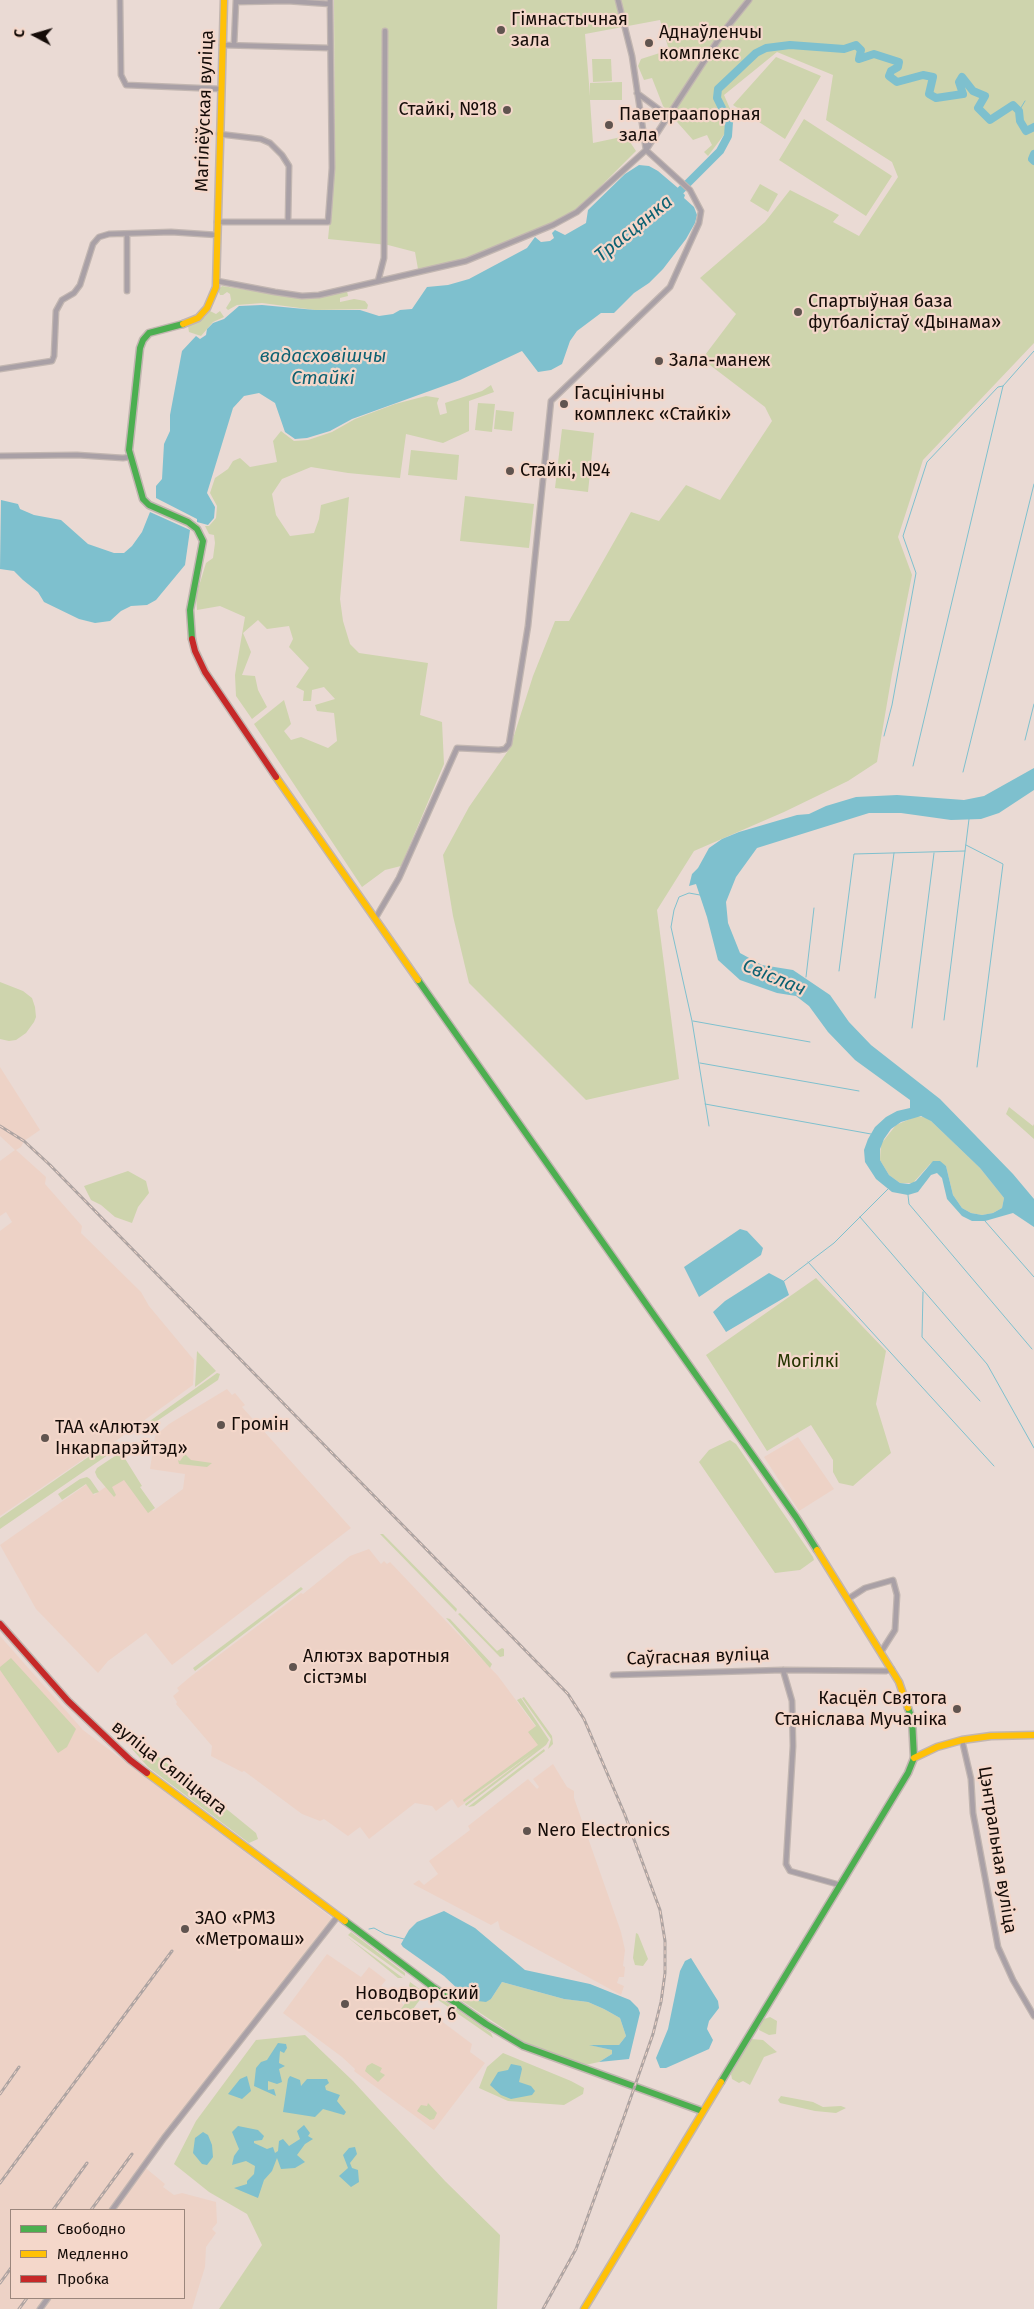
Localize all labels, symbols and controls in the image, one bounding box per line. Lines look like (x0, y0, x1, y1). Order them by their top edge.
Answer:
place label: Гімнастычная зала (511, 9, 628, 52)
north arrow (10, 10, 60, 60)
place label: Аднаўленчы комплекс (659, 22, 762, 64)
marker: Гімнастычная зала (495, 24, 507, 36)
text: С (11, 28, 28, 38)
street label: Магілёўская вуліца (191, 30, 219, 192)
marker: Аднаўленчы комплекс (643, 37, 655, 49)
place label: Стайкі, №18 (398, 99, 497, 121)
marker: Стайкі, №18 (501, 104, 513, 116)
place label: Паветраапорная зала (619, 104, 761, 146)
marker: Паветраапорная зала (603, 119, 615, 131)
water label: Трасцянка (590, 191, 678, 267)
place label: Спартыўная база футбалістаў «Дынама» (808, 291, 1001, 334)
marker: Спартыўная база футбалістаў «Дынама» (792, 306, 804, 318)
water label: вадасховішчы Стайкі (259, 346, 387, 390)
place label: Зала-манеж (669, 350, 771, 372)
marker: Зала-манеж (653, 355, 665, 367)
place label: Гасцінічны комплекс «Стайкі» (574, 383, 731, 426)
marker: Гасцінічны комплекс «Стайкі» (558, 398, 570, 410)
place label: Стайкі, №4 (520, 460, 610, 482)
marker: Стайкі, №4 (504, 465, 516, 477)
water label: Свіслач (739, 954, 809, 1002)
park label: Могілкі (777, 1351, 839, 1373)
place label: Громін (231, 1414, 289, 1436)
place label: ТАА «Алютэх Інкарпарэйтэд» (55, 1417, 188, 1460)
marker: Громін (215, 1419, 227, 1431)
marker: ТАА «Алютэх Інкарпарэйтэд» (39, 1432, 51, 1444)
street label: Саўгасная вуліца (626, 1644, 770, 1670)
place label: Алютэх варотныя сістэмы (303, 1646, 450, 1688)
marker: Алютэх варотныя сістэмы (287, 1661, 299, 1673)
place label: Касцёл Святога Станіслава Мучаніка (774, 1688, 947, 1730)
marker: Касцёл Святога Станіслава Мучаніка (951, 1703, 963, 1715)
street label: вуліца Сяліцкага (107, 1716, 231, 1820)
street label: Цэнтральная вуліца (973, 1765, 1021, 1935)
place label: Nero Electronics (537, 1820, 670, 1842)
marker: Nero Electronics (521, 1825, 533, 1837)
place label: ЗАО «РМЗ «Метромаш» (195, 1908, 304, 1950)
marker: ЗАО «РМЗ «Метромаш» (179, 1923, 191, 1935)
place label: Новодворский сельсовет, 6 (355, 1983, 479, 2026)
marker: Новодворский сельсовет, 6 (339, 1998, 351, 2010)
legend (10, 2209, 185, 2299)
text: Свободно (57, 2220, 126, 2238)
text: Медленно (57, 2245, 129, 2263)
text: Пробка (57, 2270, 109, 2288)

